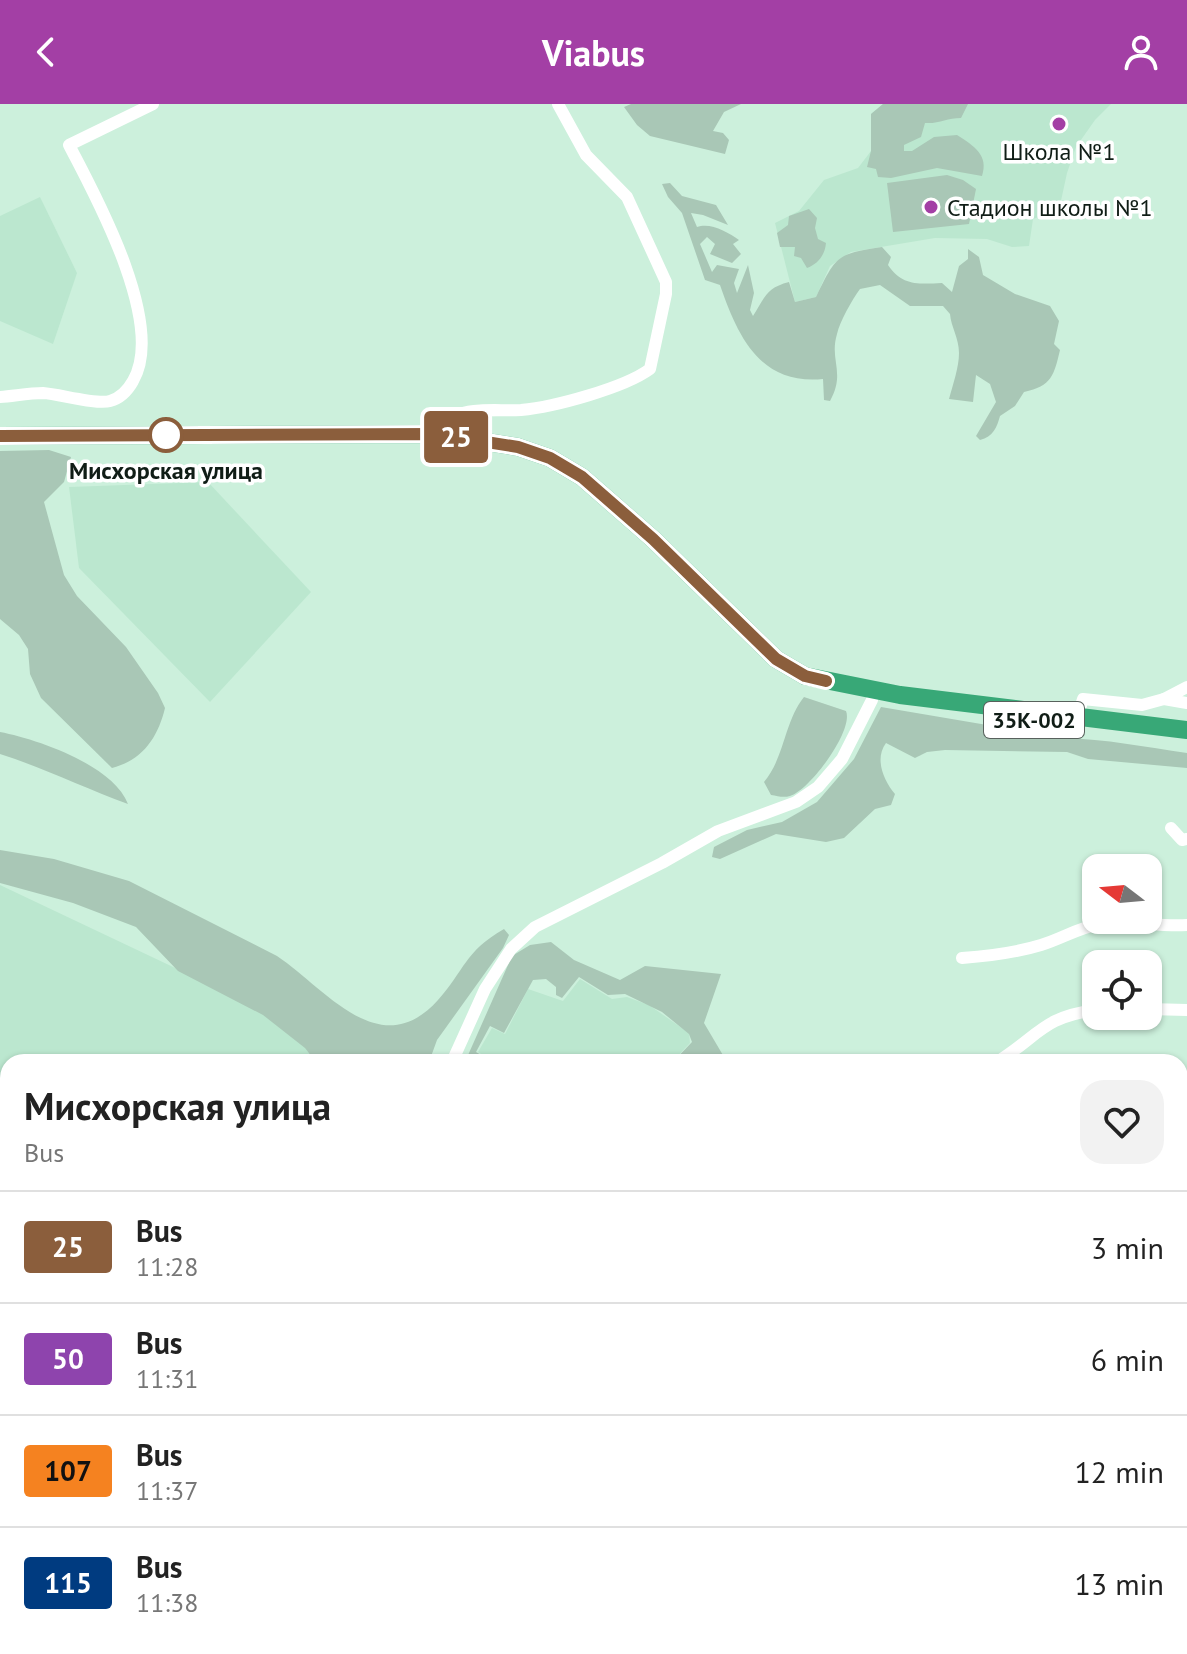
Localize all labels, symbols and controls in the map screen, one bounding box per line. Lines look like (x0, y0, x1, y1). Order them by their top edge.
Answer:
text: Viabus (542, 29, 645, 76)
icon: back (24, 30, 68, 74)
icon: person (1119, 30, 1163, 74)
marker: Школа №1 (1050, 115, 1068, 133)
place label: Школа №1 (1003, 136, 1116, 167)
place label: Стадион школы №1 (947, 192, 1153, 223)
marker: Стадион школы №1 (922, 198, 940, 216)
line badge: 25 (420, 411, 492, 463)
marker: Мисхорская улица (149, 418, 183, 452)
text: 25 (440, 418, 472, 455)
place label: Мисхорская улица (69, 455, 263, 486)
road number: 35К-002 (984, 702, 1084, 738)
north arrow (1082, 854, 1162, 934)
map controls (1082, 854, 1162, 1030)
button: locate (1082, 950, 1162, 1030)
button: heart (1080, 1080, 1164, 1164)
text: Мисхорская улица (24, 1081, 331, 1130)
text: Bus (24, 1136, 64, 1169)
text: Bus (136, 1211, 183, 1250)
text: 25 (52, 1228, 84, 1265)
text: 3 min (1091, 1228, 1164, 1267)
text: 11:28 (136, 1250, 198, 1283)
text: Bus (136, 1323, 183, 1362)
text: 50 (52, 1340, 84, 1377)
text: 6 min (1091, 1340, 1164, 1379)
text: 11:31 (136, 1362, 198, 1395)
text: Bus (136, 1435, 183, 1474)
text: 107 (44, 1452, 92, 1489)
text: 12 min (1074, 1452, 1164, 1491)
text: 11:37 (136, 1474, 198, 1507)
text: Bus (136, 1547, 183, 1586)
text: 115 (44, 1564, 92, 1601)
text: 13 min (1074, 1564, 1164, 1603)
text: 11:38 (136, 1586, 198, 1619)

